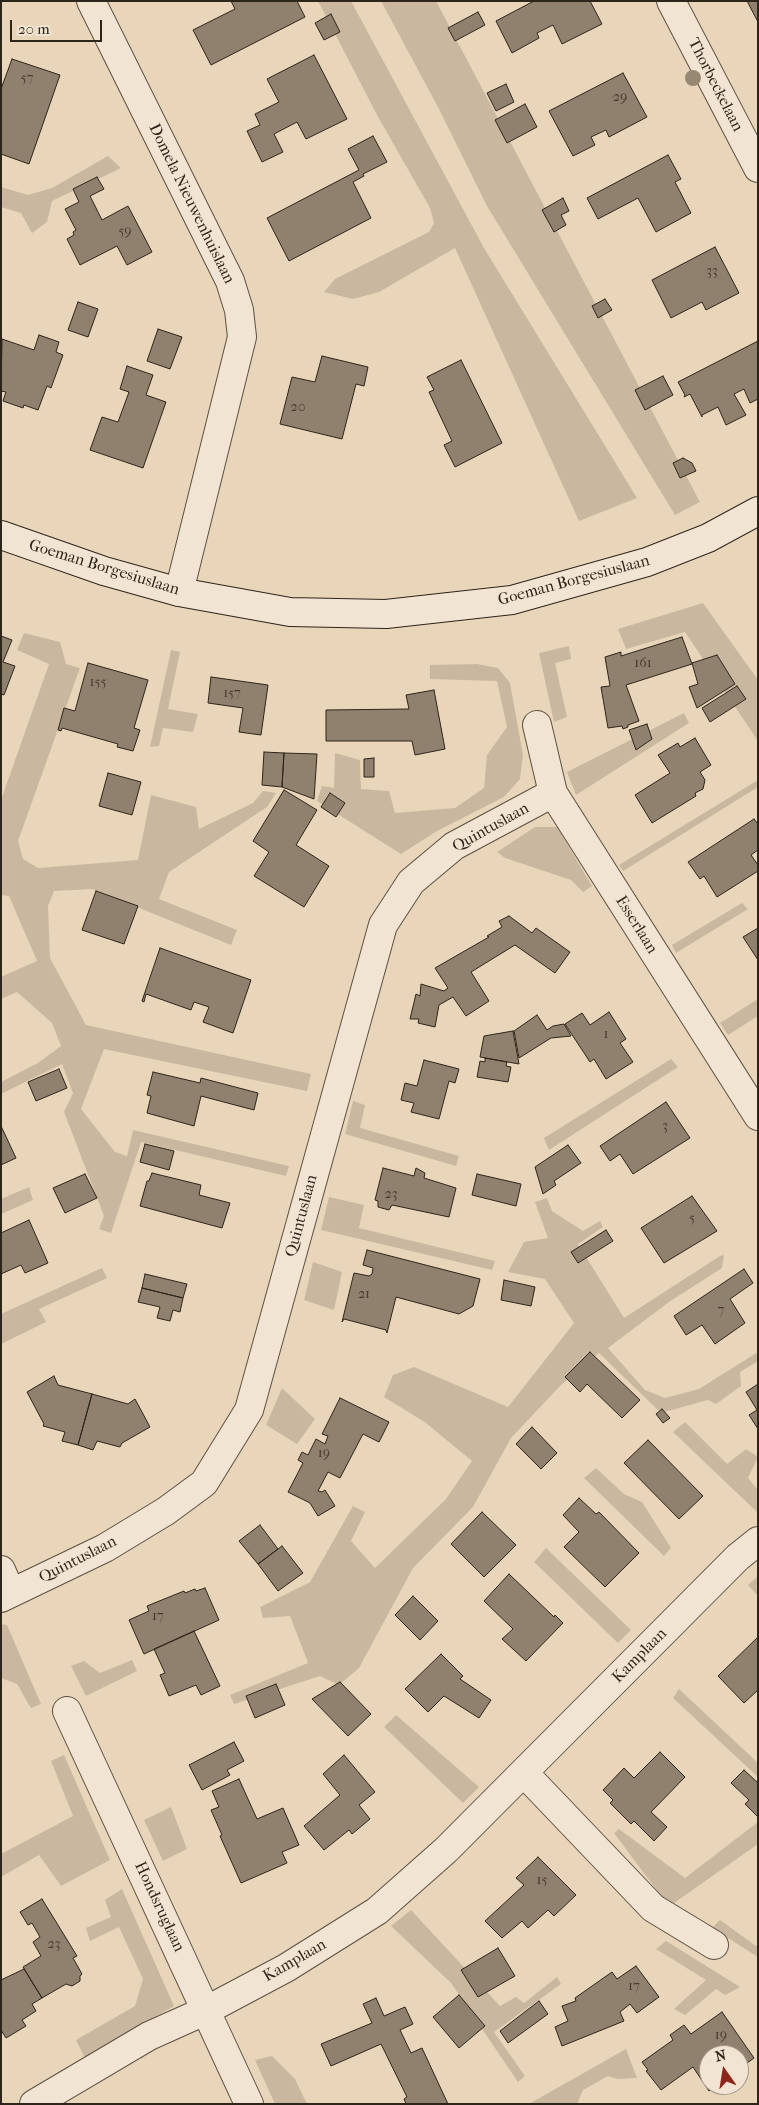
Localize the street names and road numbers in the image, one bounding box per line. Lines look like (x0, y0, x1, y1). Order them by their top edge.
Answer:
street label: Thorbeckelaan (683, 35, 747, 135)
street label: Domela Nieuwenhuislaan (144, 121, 238, 287)
street label: Goeman Borgesiuslaan (26, 536, 182, 600)
street label: Goeman Borgesiuslaan (496, 551, 652, 611)
street label: Quintuslaan (449, 799, 533, 857)
street label: Esserlaan (611, 892, 661, 958)
street label: Quintuslaan (282, 1173, 322, 1259)
street label: Quintuslaan (36, 1532, 120, 1588)
street label: Kamplaan (609, 1625, 671, 1687)
street label: Hondsruglaan (130, 1859, 188, 1955)
street label: Kamplaan (260, 1935, 330, 1987)

